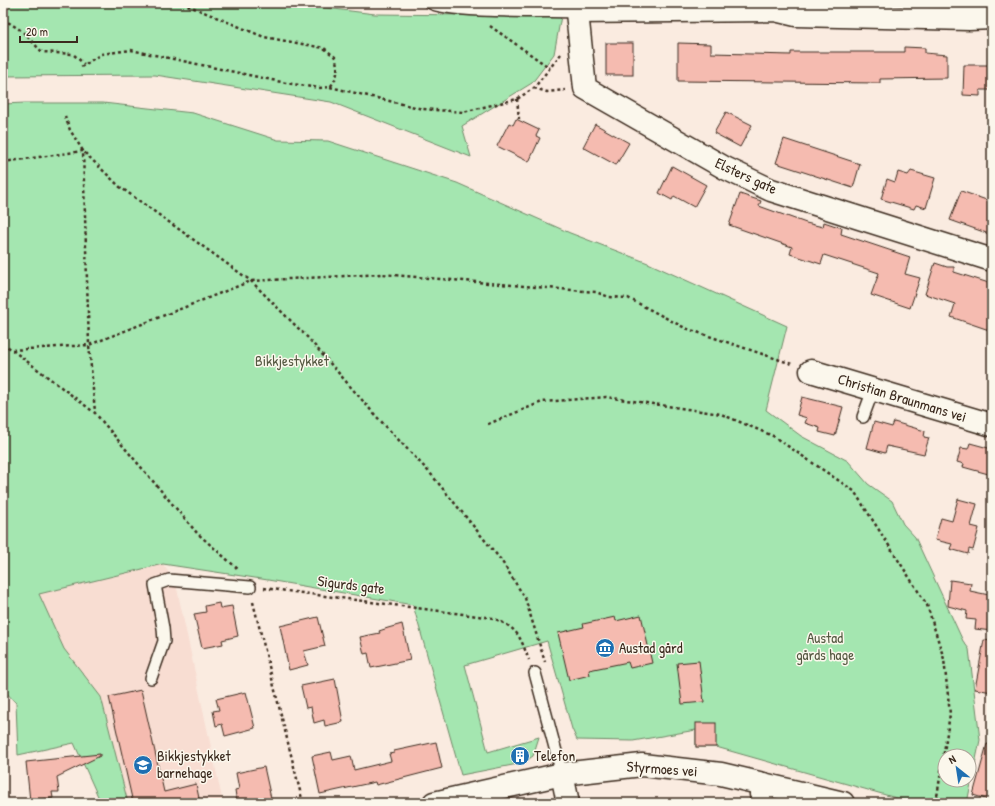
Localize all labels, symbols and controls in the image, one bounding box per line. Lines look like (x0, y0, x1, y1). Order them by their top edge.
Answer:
scale bar (20, 18, 77, 44)
text: 20 m (26, 23, 48, 40)
street label: Elsters gate (712, 152, 781, 199)
park label: Bikkjestykket (255, 350, 330, 371)
street label: Christian Braunmans vei (835, 368, 969, 427)
street label: Sigurds gate (316, 570, 386, 599)
park label: Austad gårds hage (796, 627, 854, 665)
museum icon: Austad gård (594, 637, 616, 659)
place label: Austad gård (619, 637, 683, 658)
place label: Bikkjestykket barnehage (157, 745, 232, 783)
building icon: Telefon (509, 745, 531, 767)
place label: Telefon (534, 745, 575, 766)
north arrow (937, 748, 977, 788)
text: N (946, 752, 958, 767)
school or university icon: Bikkjestykket barnehage (132, 754, 154, 776)
street label: Styrmoes vei (626, 756, 698, 781)

